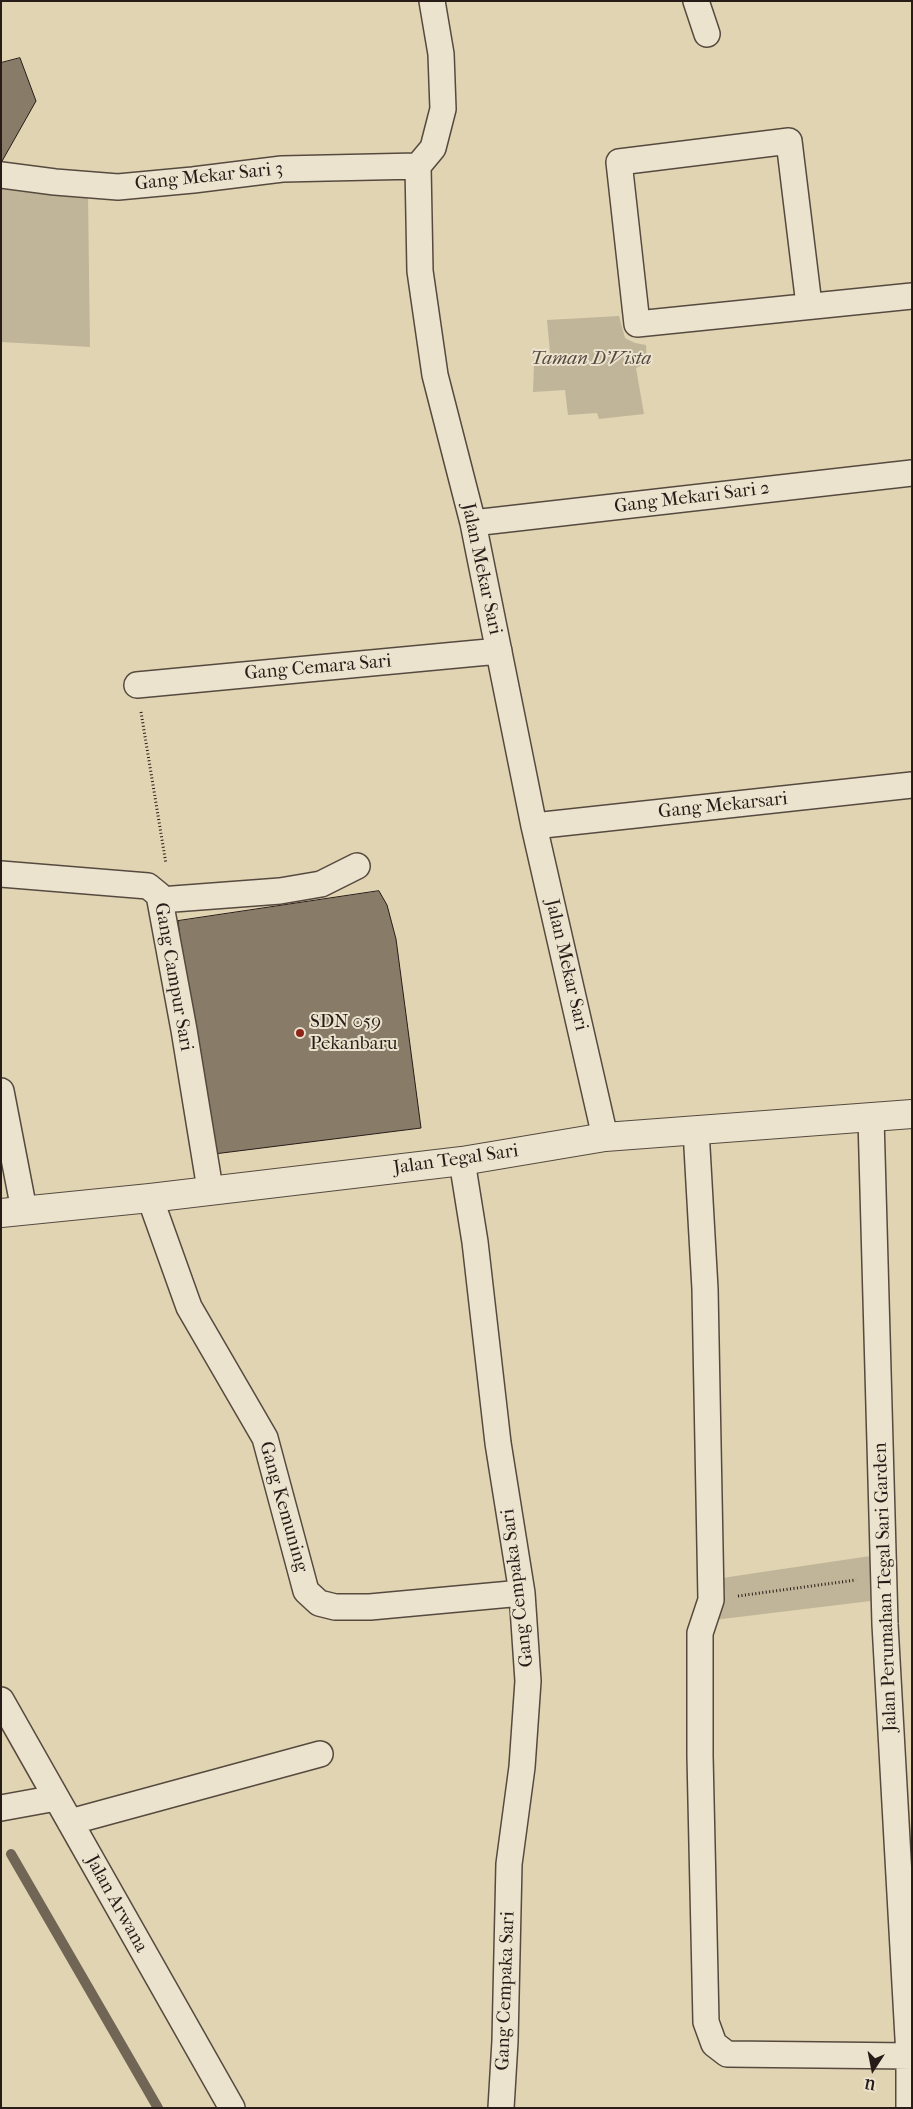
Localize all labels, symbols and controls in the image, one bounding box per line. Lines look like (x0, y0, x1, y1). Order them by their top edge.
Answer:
street label: Gang Mekar Sari 3 (134, 158, 284, 196)
park label: Taman D'Vista (530, 348, 652, 370)
street label: Gang Mekari Sari 2 (613, 477, 771, 519)
street label: Jalan Mekar Sari (456, 501, 506, 637)
street label: Gang Cemara Sari (244, 650, 392, 686)
street label: Gang Mekarsari (657, 788, 789, 824)
street label: Jalan Mekar Sari (540, 897, 592, 1033)
street label: Gang Campur Sari (149, 901, 197, 1053)
place label: SDN 059 Pekanbaru (310, 1011, 397, 1055)
marker: SDN 059 Pekanbaru (294, 1027, 306, 1039)
street label: Jalan Tegal Sari (392, 1140, 520, 1180)
street label: Gang Kemuning (253, 1439, 313, 1575)
street label: Jalan Perumahan Tegal Sari Garden (870, 1442, 902, 1732)
street label: Gang Cempaka Sari (497, 1507, 539, 1669)
street label: Jalan Arwana (80, 1851, 152, 1957)
street label: Gang Cempaka Sari (492, 1911, 520, 2071)
north arrow (848, 2044, 898, 2094)
text: U (863, 2075, 877, 2094)

